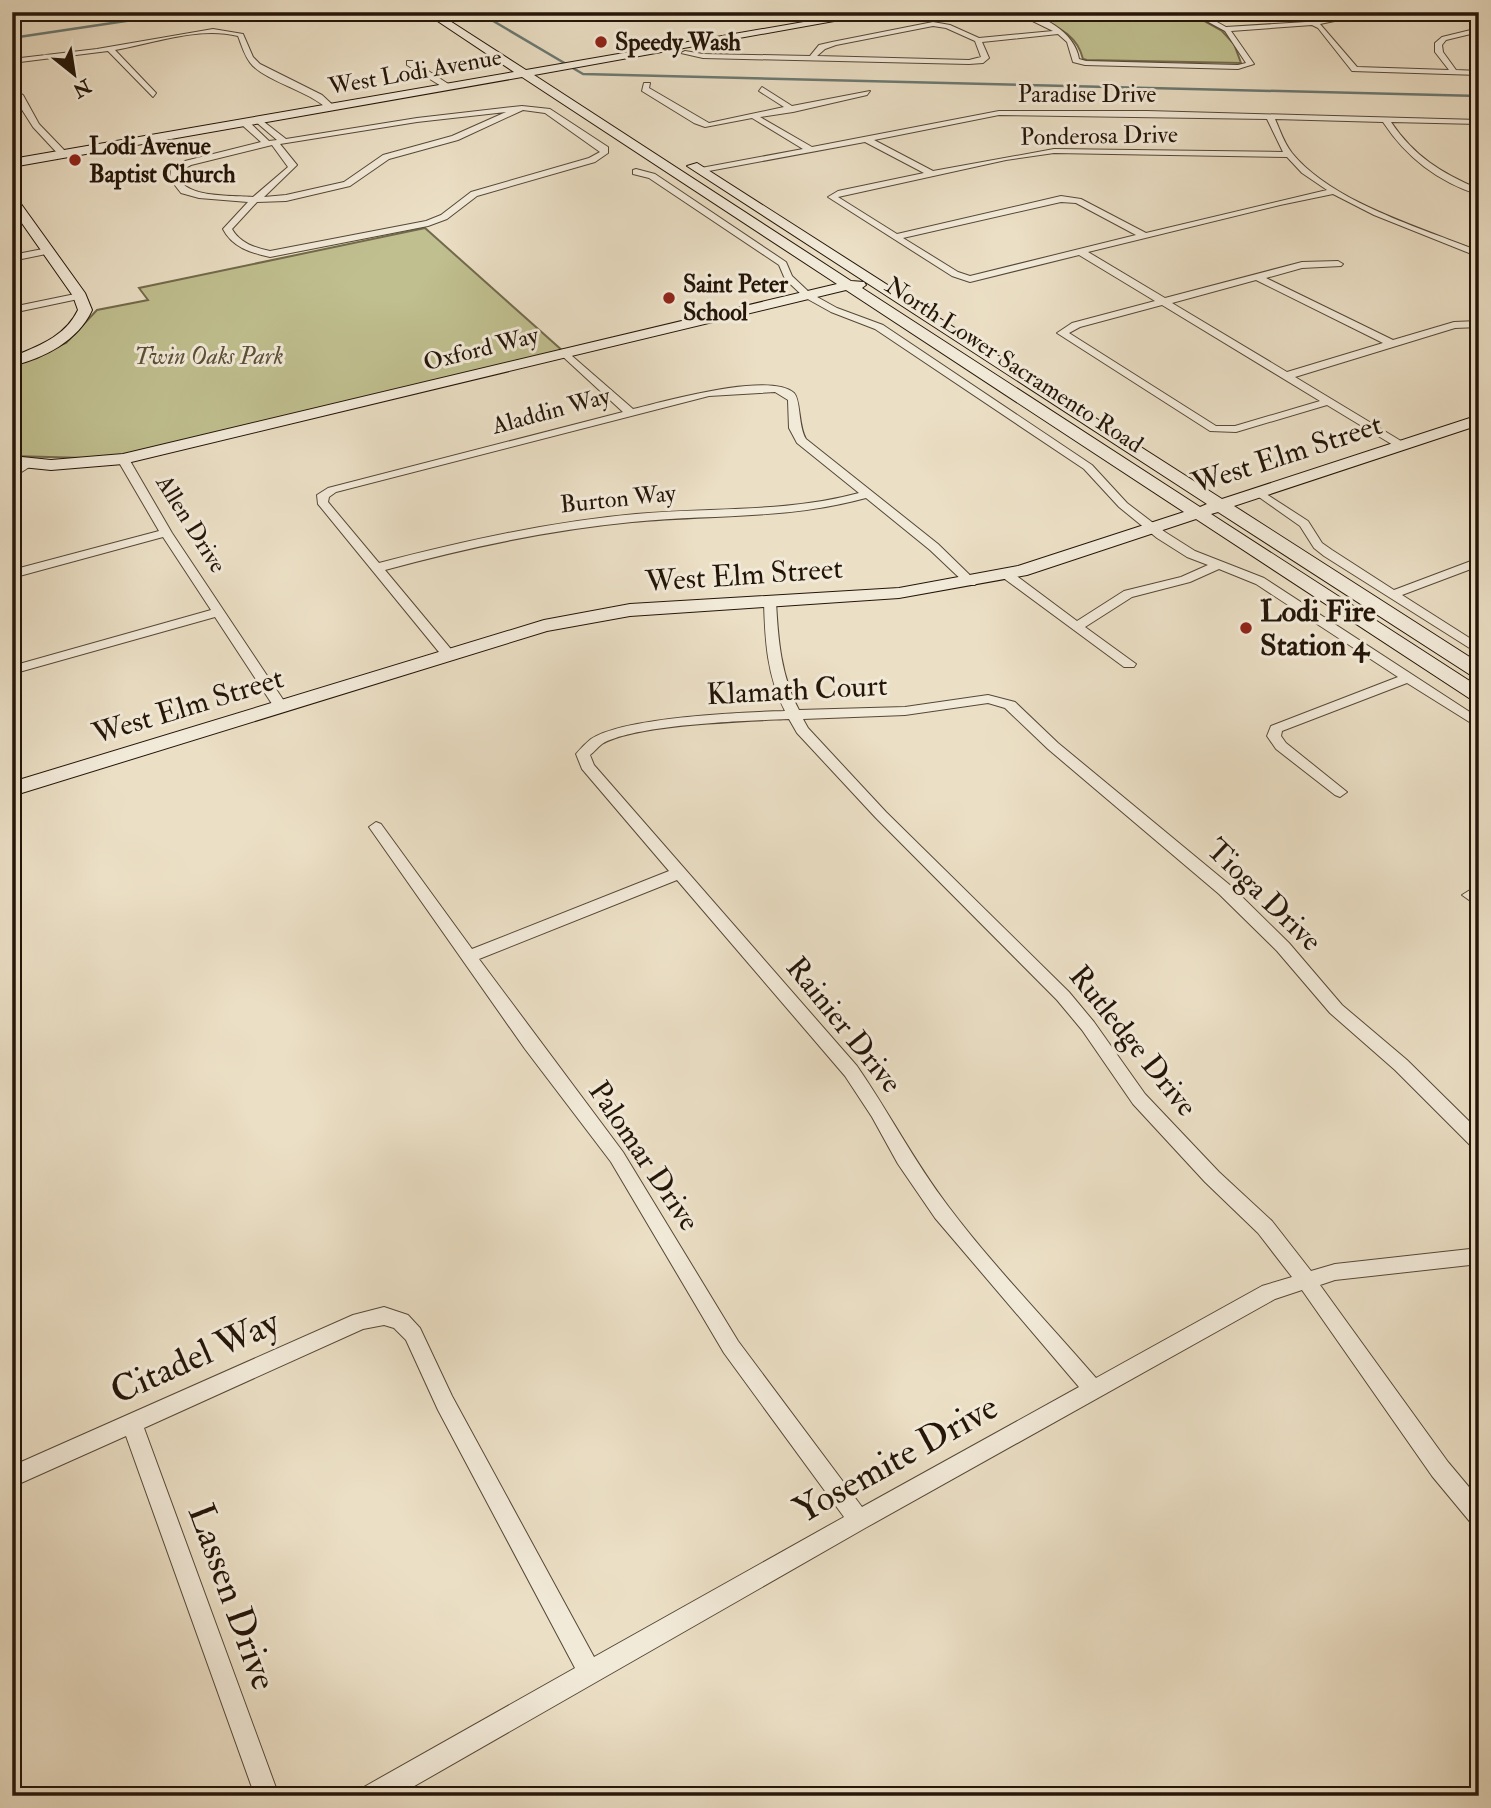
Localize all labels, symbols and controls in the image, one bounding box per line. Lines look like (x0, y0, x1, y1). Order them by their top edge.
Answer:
place label: Speedy Wash (615, 27, 741, 58)
marker: Speedy Wash (593, 34, 609, 50)
north arrow (38, 38, 108, 108)
street label: West Lodi Avenue (325, 42, 504, 103)
text: N (68, 73, 96, 103)
street label: Paradise Drive (1018, 79, 1156, 110)
street label: Ponderosa Drive (1020, 119, 1178, 153)
place label: Lodi Avenue Baptist Church (89, 131, 236, 190)
marker: Lodi Avenue Baptist Church (67, 152, 83, 168)
place label: Saint Peter School (683, 269, 789, 328)
street label: North Lower Sacramento Road (879, 270, 1149, 460)
marker: Saint Peter School (661, 290, 677, 306)
street label: Oxford Way (420, 320, 542, 378)
park label: Twin Oaks Park (134, 341, 284, 372)
street label: Aladdin Way (487, 380, 614, 442)
street label: West Elm Street (1186, 406, 1387, 502)
street label: Allen Drive (148, 468, 233, 579)
street label: Burton Way (559, 477, 678, 520)
street label: West Elm Street (643, 550, 844, 600)
place label: Lodi Fire Station 4 (1260, 593, 1376, 664)
marker: Lodi Fire Station 4 (1238, 620, 1254, 636)
street label: West Elm Street (87, 659, 288, 753)
street label: Klamath Court (706, 667, 889, 713)
street label: Tioga Drive (1199, 831, 1329, 959)
street label: Rainier Drive (778, 950, 910, 1100)
street label: Rutledge Drive (1061, 958, 1205, 1124)
street label: Palomar Drive (580, 1074, 708, 1238)
street label: Citadel Way (103, 1299, 287, 1415)
street label: Yosemite Drive (786, 1384, 1006, 1534)
street label: Lassen Drive (177, 1498, 287, 1696)

